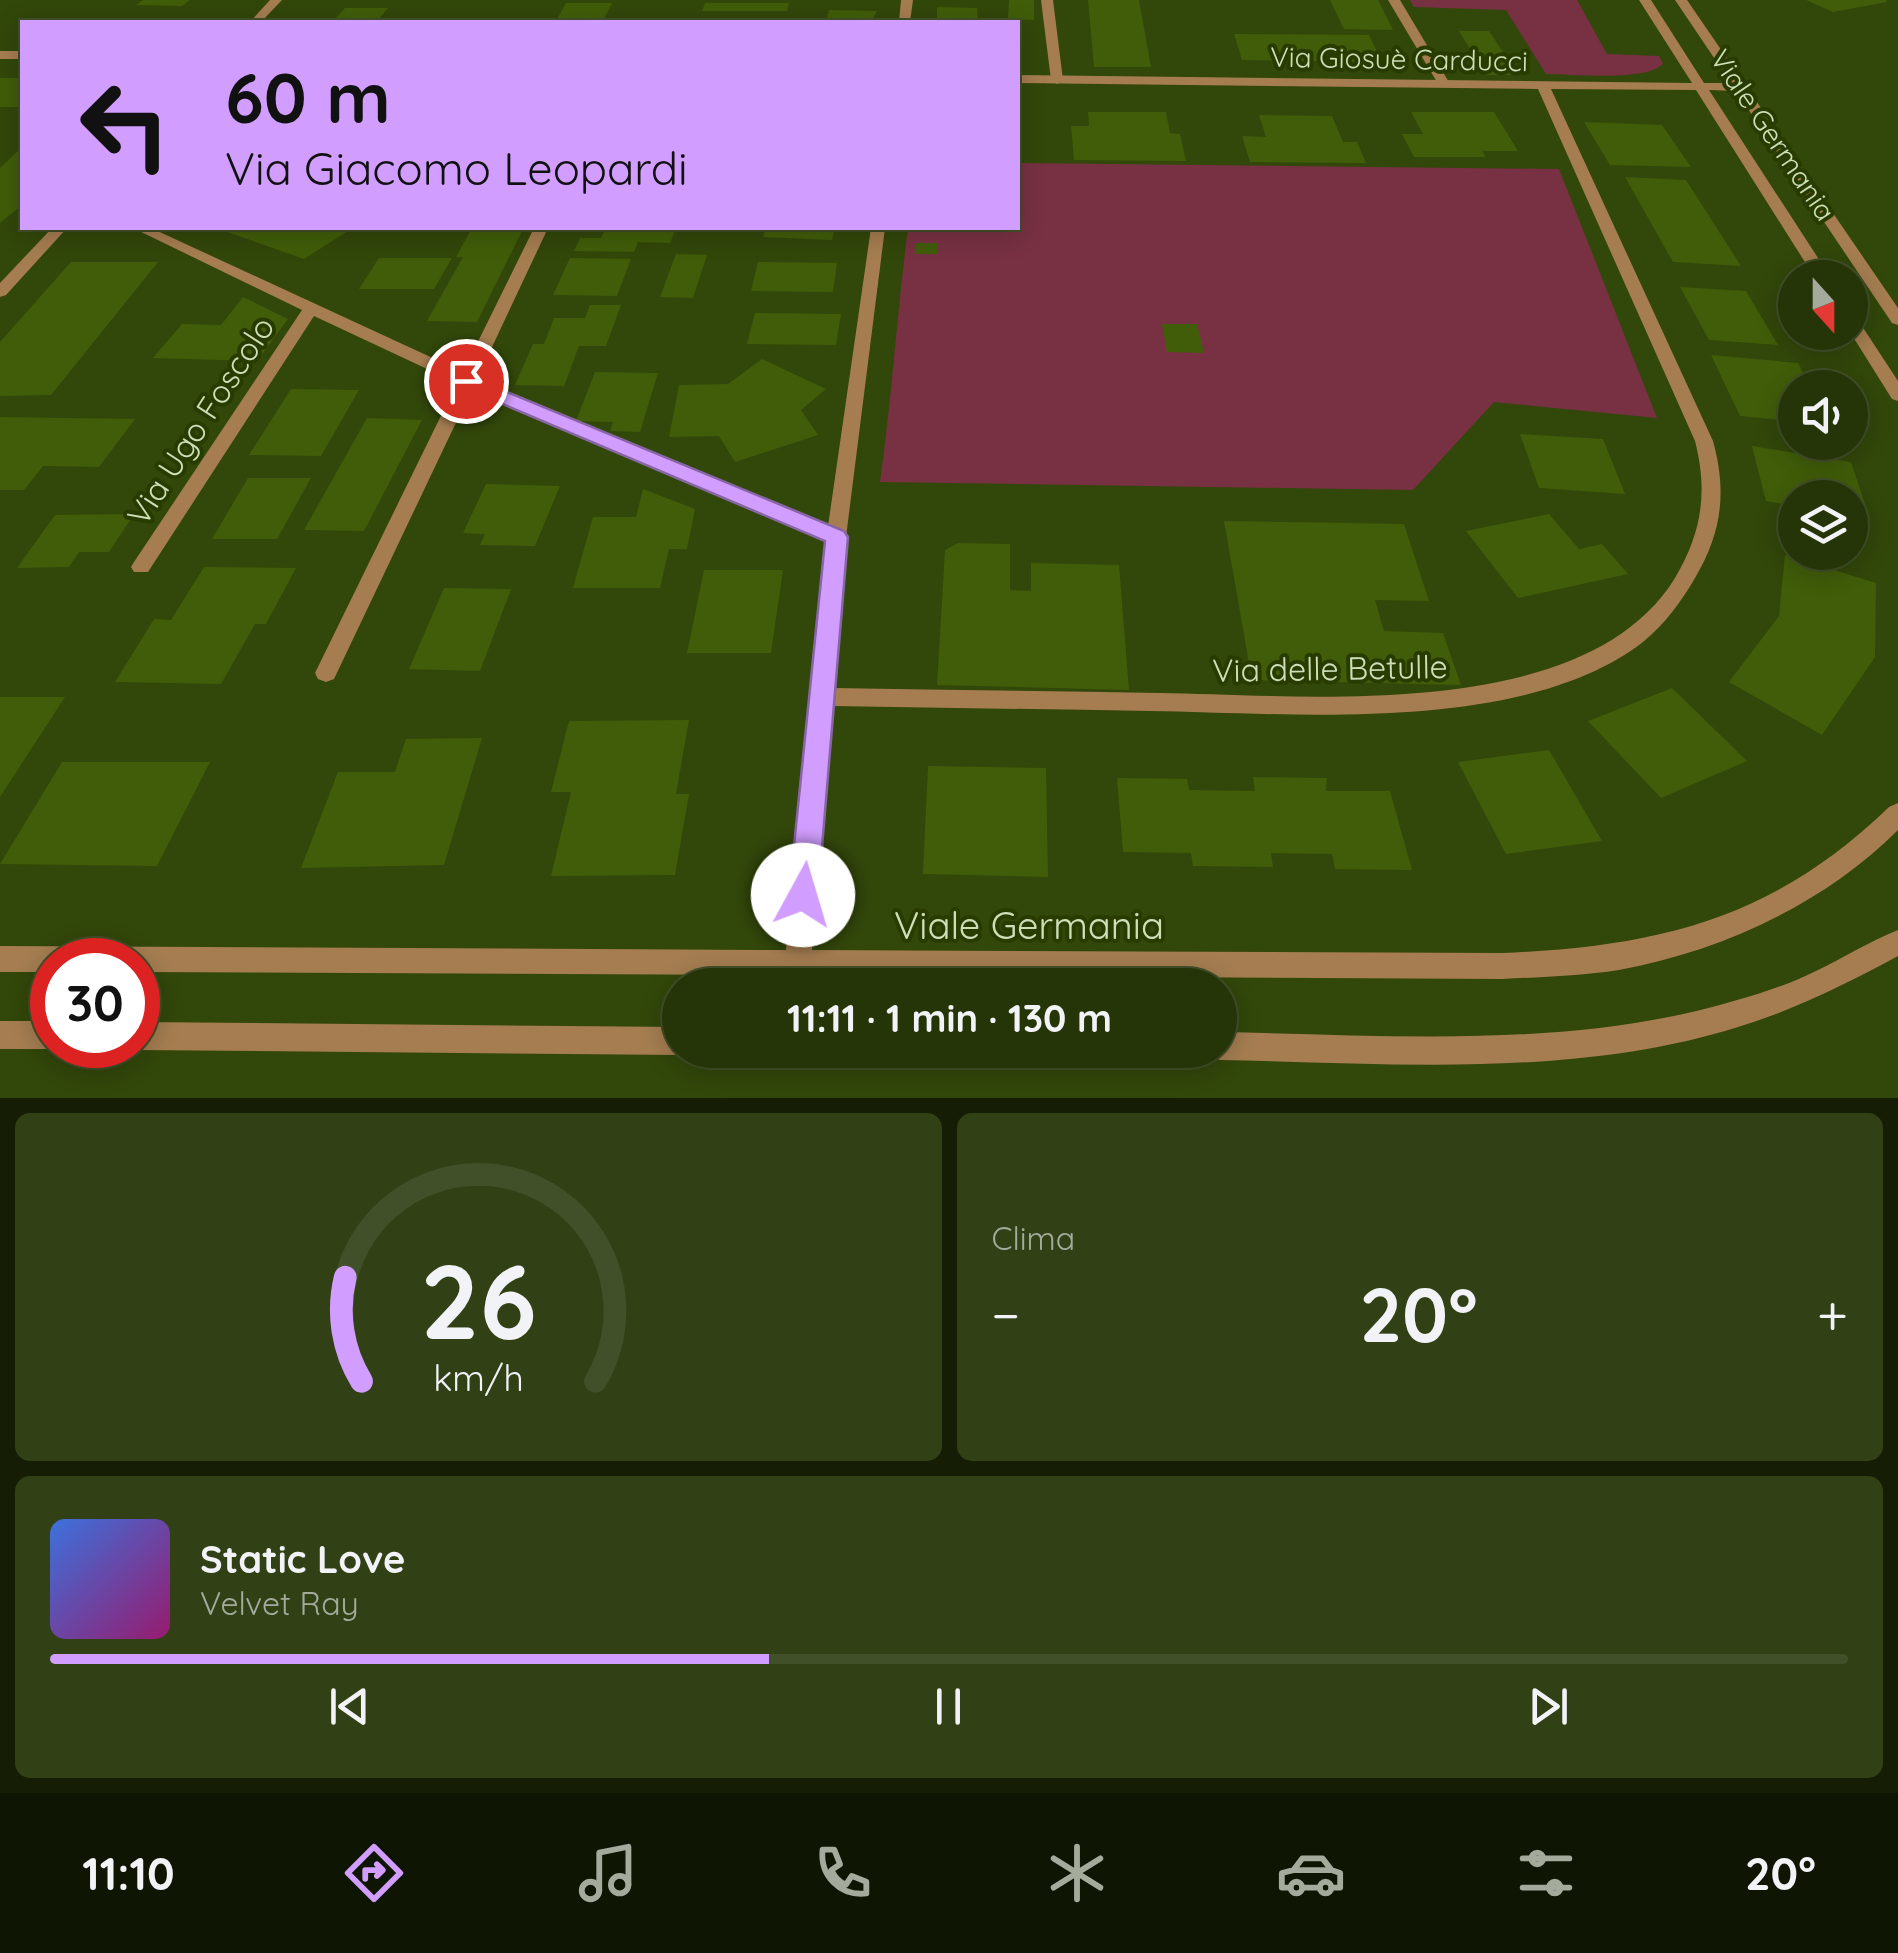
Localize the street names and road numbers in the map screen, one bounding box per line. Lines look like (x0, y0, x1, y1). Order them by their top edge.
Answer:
street label: Via Giosuè Carducci (1270, 39, 1528, 78)
street label: Viale Germania (1703, 42, 1844, 227)
street label: Via Ugo Foscolo (118, 309, 282, 532)
street label: Via delle Betulle (1212, 646, 1448, 690)
street label: Viale Germania (894, 901, 1164, 949)

